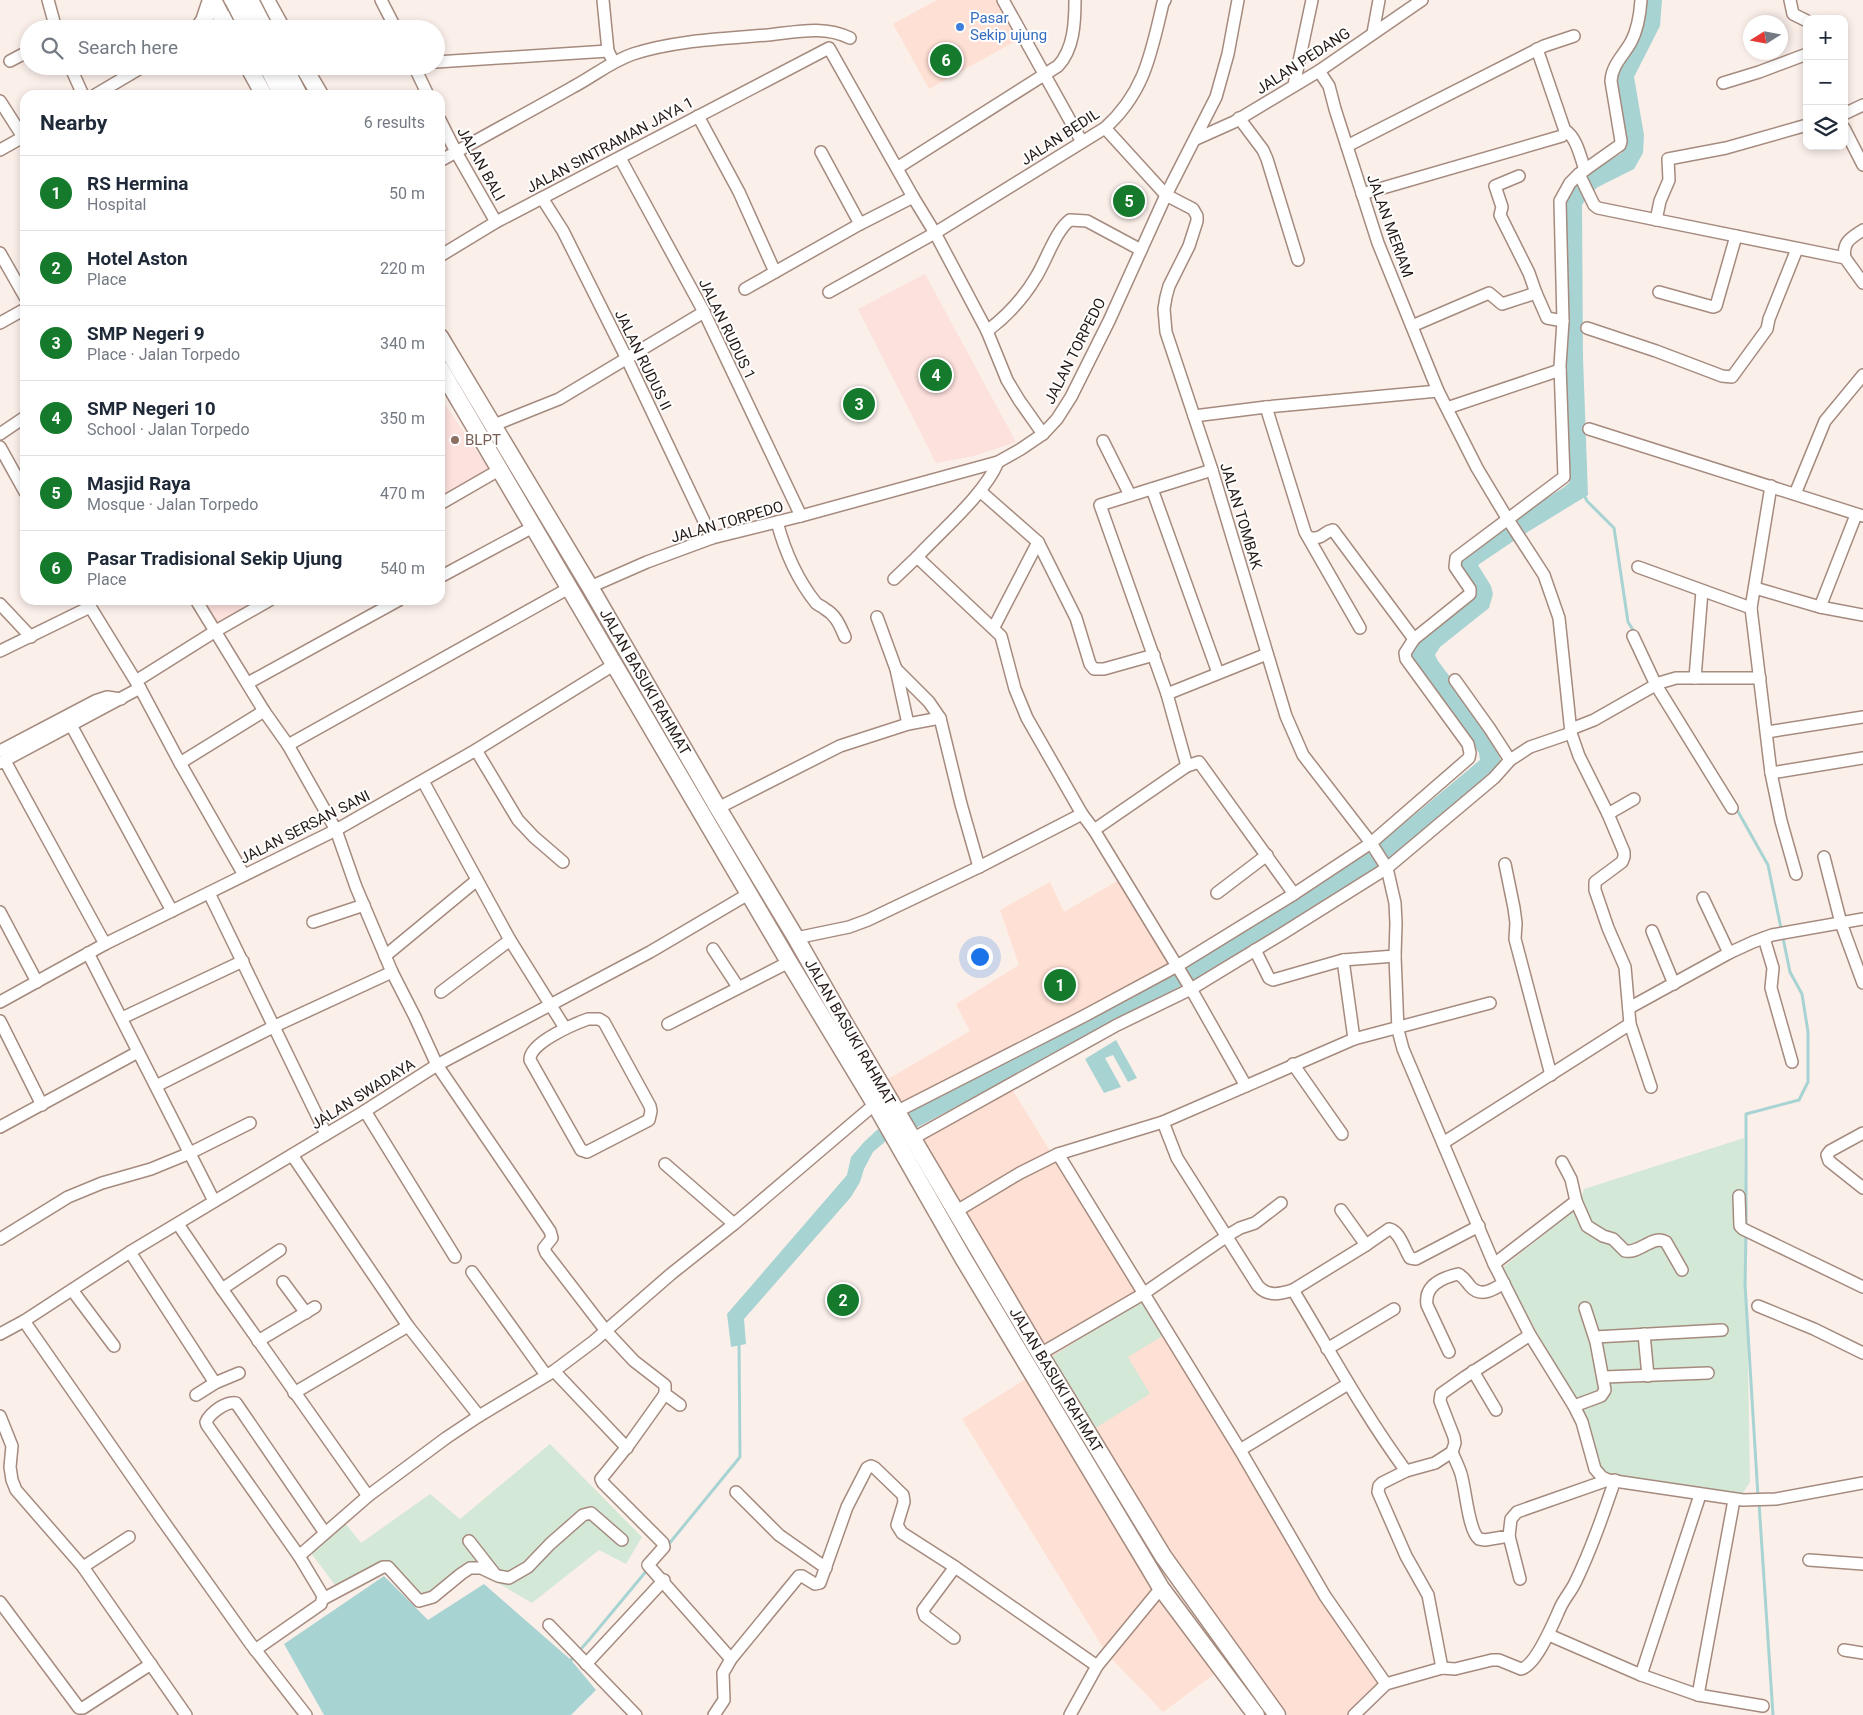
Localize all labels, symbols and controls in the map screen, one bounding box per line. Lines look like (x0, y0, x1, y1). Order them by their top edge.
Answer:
place label: Pasar Sekip ujung (970, 9, 1047, 44)
north arrow (1743, 15, 1788, 60)
map controls (1803, 15, 1848, 150)
button: + (1803, 15, 1848, 60)
search box (20, 20, 445, 75)
marker: Pasar Sekip ujung (954, 21, 966, 33)
street label: JALAN PEDANG (1253, 24, 1353, 98)
icon: search (38, 34, 66, 62)
text: Search here (78, 36, 178, 59)
pin: 6 (930, 41, 962, 79)
button: − (1803, 60, 1848, 105)
street label: JALAN SINTRAMAN JAYA 1 (523, 93, 697, 197)
street label: JALAN BEDIL (1017, 105, 1103, 169)
button: layers (1803, 105, 1848, 150)
text: Nearby (40, 111, 107, 135)
text: 6 results (364, 113, 425, 132)
street label: JALAN BALI (453, 124, 509, 204)
text: RS Hermina (87, 172, 189, 195)
street label: JALAN MERIAM (1363, 172, 1417, 280)
pin: 5 (1113, 182, 1145, 220)
text: 1 (51, 184, 61, 203)
text: 50 m (389, 184, 425, 203)
text: Hospital (87, 195, 147, 214)
text: Hotel Aston (87, 247, 188, 270)
text: 2 (51, 259, 61, 278)
text: 220 m (380, 259, 425, 278)
text: Place (87, 270, 127, 289)
street label: JALAN RUDUS 1 (695, 276, 759, 382)
street label: JALAN TORPEDO (1041, 295, 1109, 407)
street label: JALAN RUDUS II (611, 307, 675, 413)
text: SMP Negeri 9 (87, 322, 205, 345)
text: 3 (51, 334, 61, 353)
text: 340 m (380, 334, 425, 353)
text: Place · Jalan Torpedo (87, 345, 240, 364)
pin: 4 (920, 356, 952, 394)
pin: 3 (843, 385, 875, 423)
text: SMP Negeri 10 (87, 397, 216, 420)
text: 4 (51, 409, 61, 428)
text: 350 m (380, 409, 425, 428)
text: School · Jalan Torpedo (87, 420, 250, 439)
place label: BLPT (465, 431, 501, 449)
marker: BLPT (449, 434, 461, 446)
street label: JALAN TOMBAK (1216, 460, 1266, 572)
text: Masjid Raya (87, 472, 191, 495)
text: 5 (51, 484, 61, 503)
text: 470 m (380, 484, 425, 503)
text: Mosque · Jalan Torpedo (87, 495, 258, 514)
street label: JALAN TORPEDO (669, 497, 785, 547)
text: Pasar Tradisional Sekip Ujung (87, 547, 342, 570)
text: 6 (51, 559, 61, 578)
text: 540 m (380, 559, 425, 578)
text: Place (87, 570, 127, 589)
street label: JALAN BASUKI RAHMAT (596, 606, 694, 758)
street label: JALAN SERSAN SANI (237, 786, 373, 868)
your location (967, 944, 993, 970)
street label: JALAN BASUKI RAHMAT (801, 956, 899, 1108)
pin: 1 (1044, 966, 1076, 1004)
street label: JALAN SWADAYA (308, 1055, 418, 1133)
pin: 2 (827, 1281, 859, 1319)
street label: JALAN BASUKI RAHMAT (1006, 1304, 1106, 1456)

